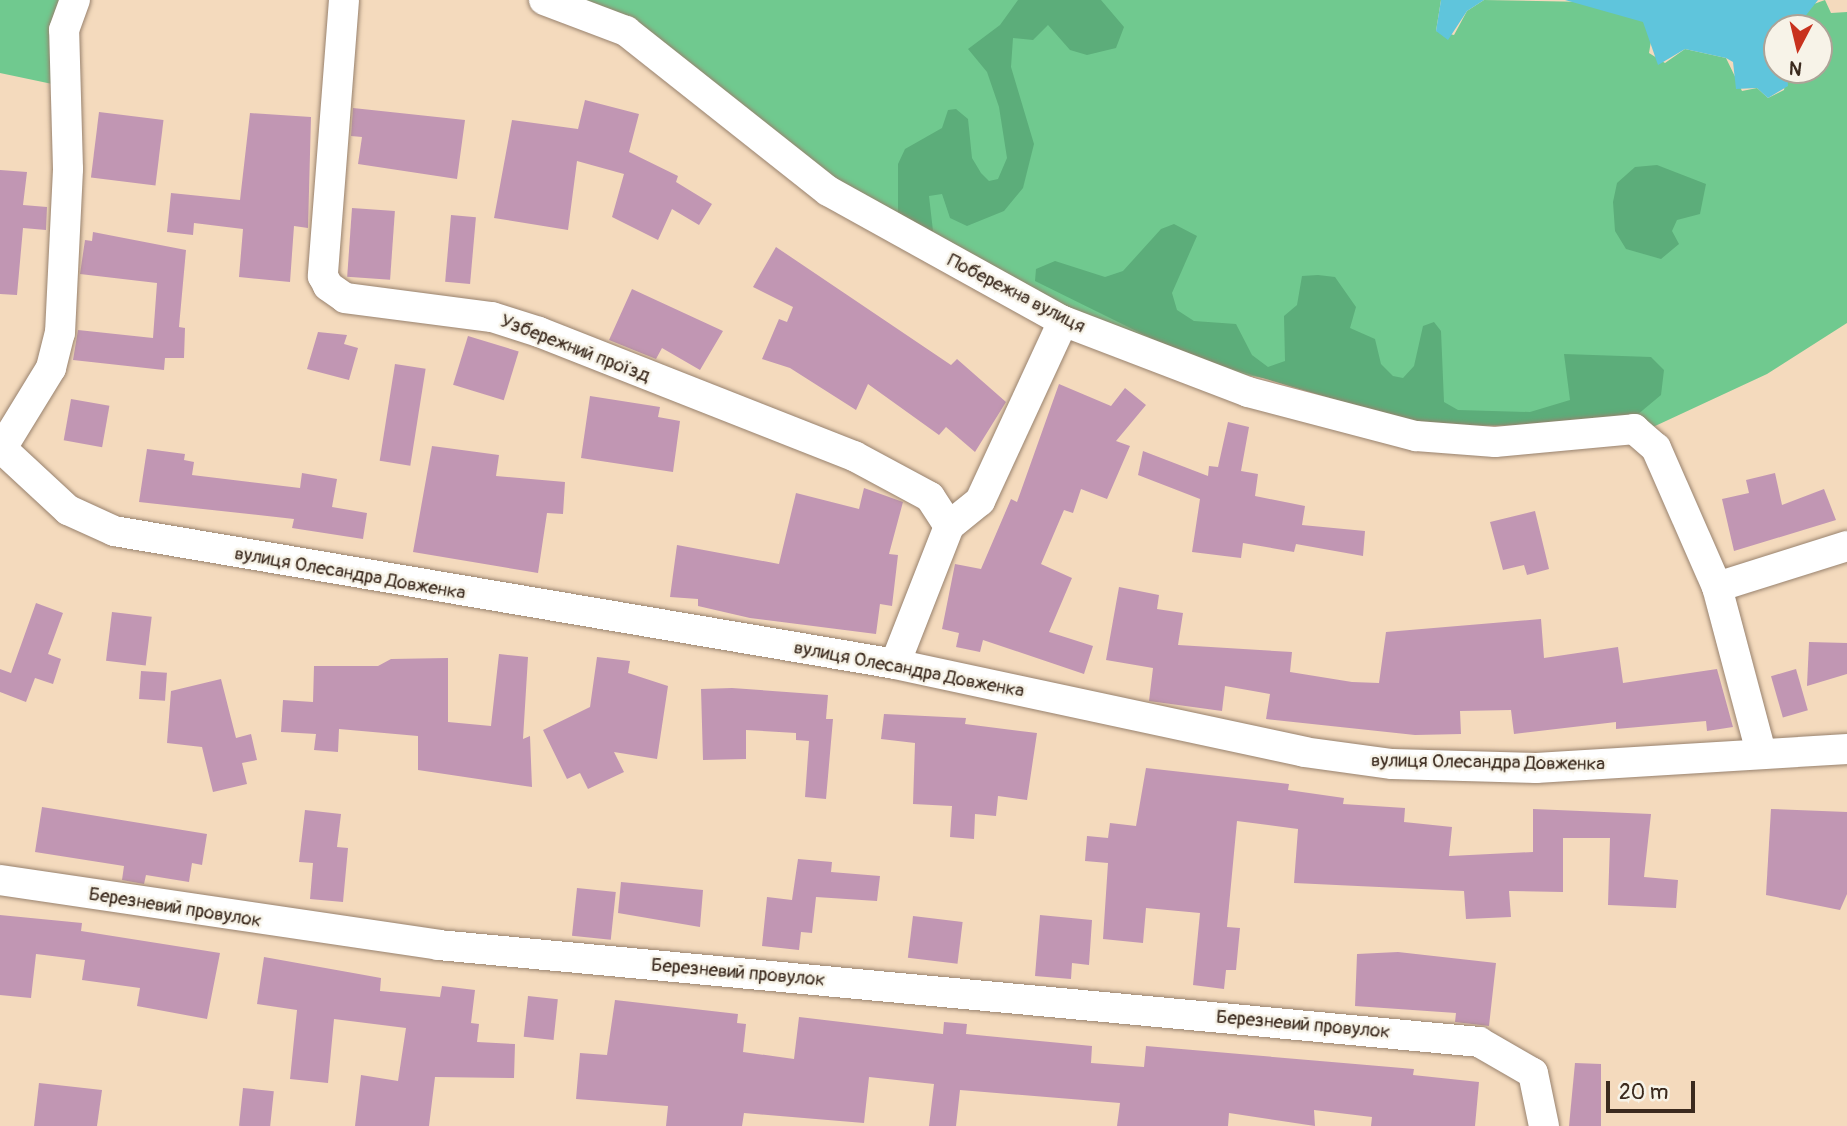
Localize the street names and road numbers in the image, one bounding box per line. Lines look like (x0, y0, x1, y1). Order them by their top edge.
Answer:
street label: Побережна вулиця (943, 249, 1089, 339)
street label: Узбережний проїзд (497, 310, 653, 388)
street label: вулиця Олесандра Довженка (233, 542, 467, 606)
street label: вулиця Олесандра Довженка (792, 636, 1026, 704)
street label: вулиця Олесандра Довженка (1371, 750, 1605, 776)
street label: Березневий провулок (87, 883, 263, 933)
street label: Березневий провулок (650, 954, 826, 992)
street label: Березневий провулок (1215, 1006, 1391, 1044)

